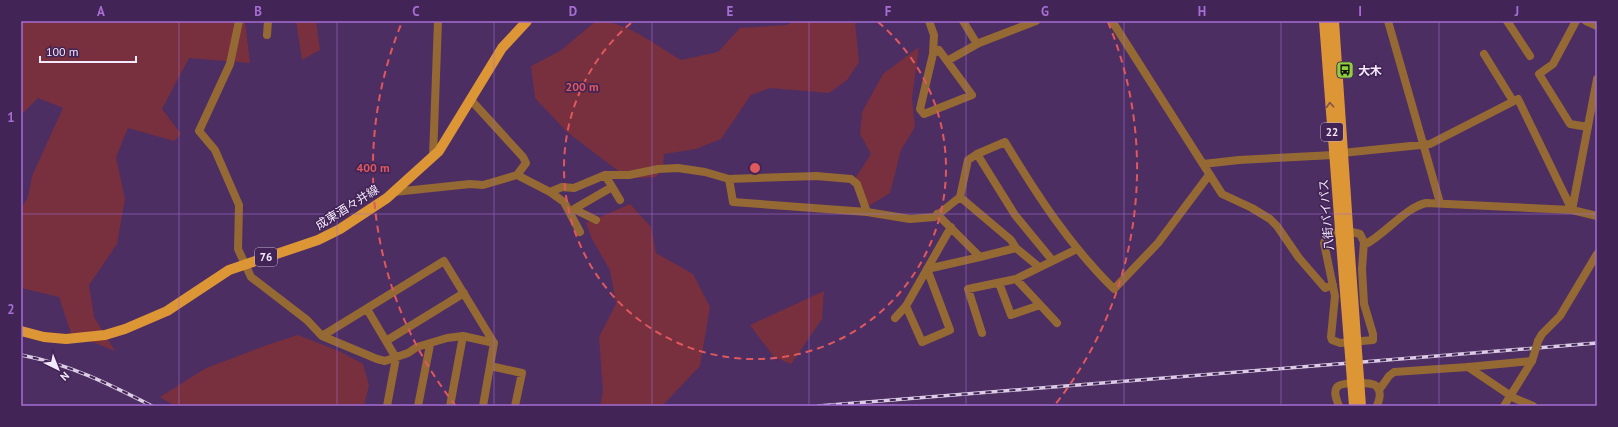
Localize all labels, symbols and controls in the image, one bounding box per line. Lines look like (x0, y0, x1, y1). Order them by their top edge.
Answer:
text: A (97, 3, 105, 20)
text: B (254, 3, 262, 20)
text: C (412, 3, 420, 20)
text: D (569, 3, 577, 20)
text: E (727, 3, 734, 20)
text: F (885, 3, 892, 20)
text: G (1041, 3, 1049, 20)
text: H (1198, 3, 1206, 20)
text: I (1358, 3, 1362, 20)
text: J (1514, 3, 1519, 20)
scale bar (40, 38, 136, 64)
text: 100 m (46, 44, 79, 59)
bus stop icon: 大木 (1335, 60, 1355, 80)
place label: 大木 (1358, 63, 1382, 78)
text: 200 m (565, 79, 599, 94)
one-way arrow (1326, 102, 1335, 108)
text: 1 (7, 109, 15, 126)
road number: 22 (1321, 123, 1343, 141)
text: 400 m (356, 160, 390, 175)
centre of rings (748, 161, 762, 175)
street label: 八街バイパス (1315, 179, 1337, 251)
street label: 成東酒々井線 (312, 182, 382, 232)
road number: 76 (255, 248, 277, 266)
text: 2 (7, 301, 15, 318)
north arrow (38, 349, 78, 389)
text: N (57, 369, 72, 384)

